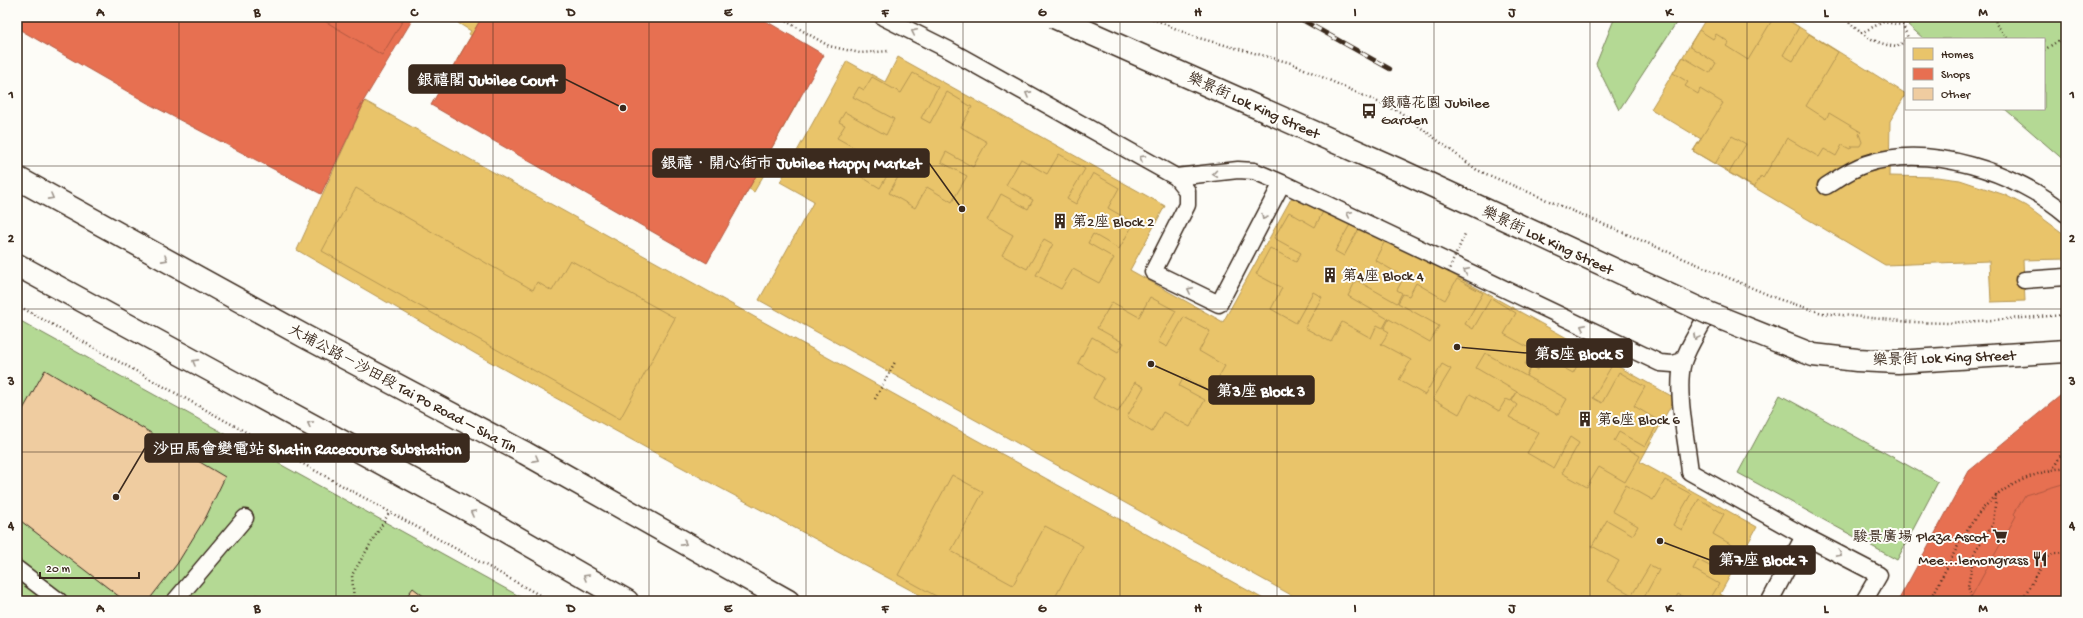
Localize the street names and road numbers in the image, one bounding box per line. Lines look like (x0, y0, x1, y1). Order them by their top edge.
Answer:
street label: 樂景街 Lok King Street (1184, 69, 1324, 145)
street label: 樂景街 Lok King Street (1479, 203, 1618, 281)
street label: 大埔公路－沙田段 Tai Po Road – Sha Tin (285, 322, 519, 458)
street label: 樂景街 Lok King Street (1872, 346, 2018, 370)

